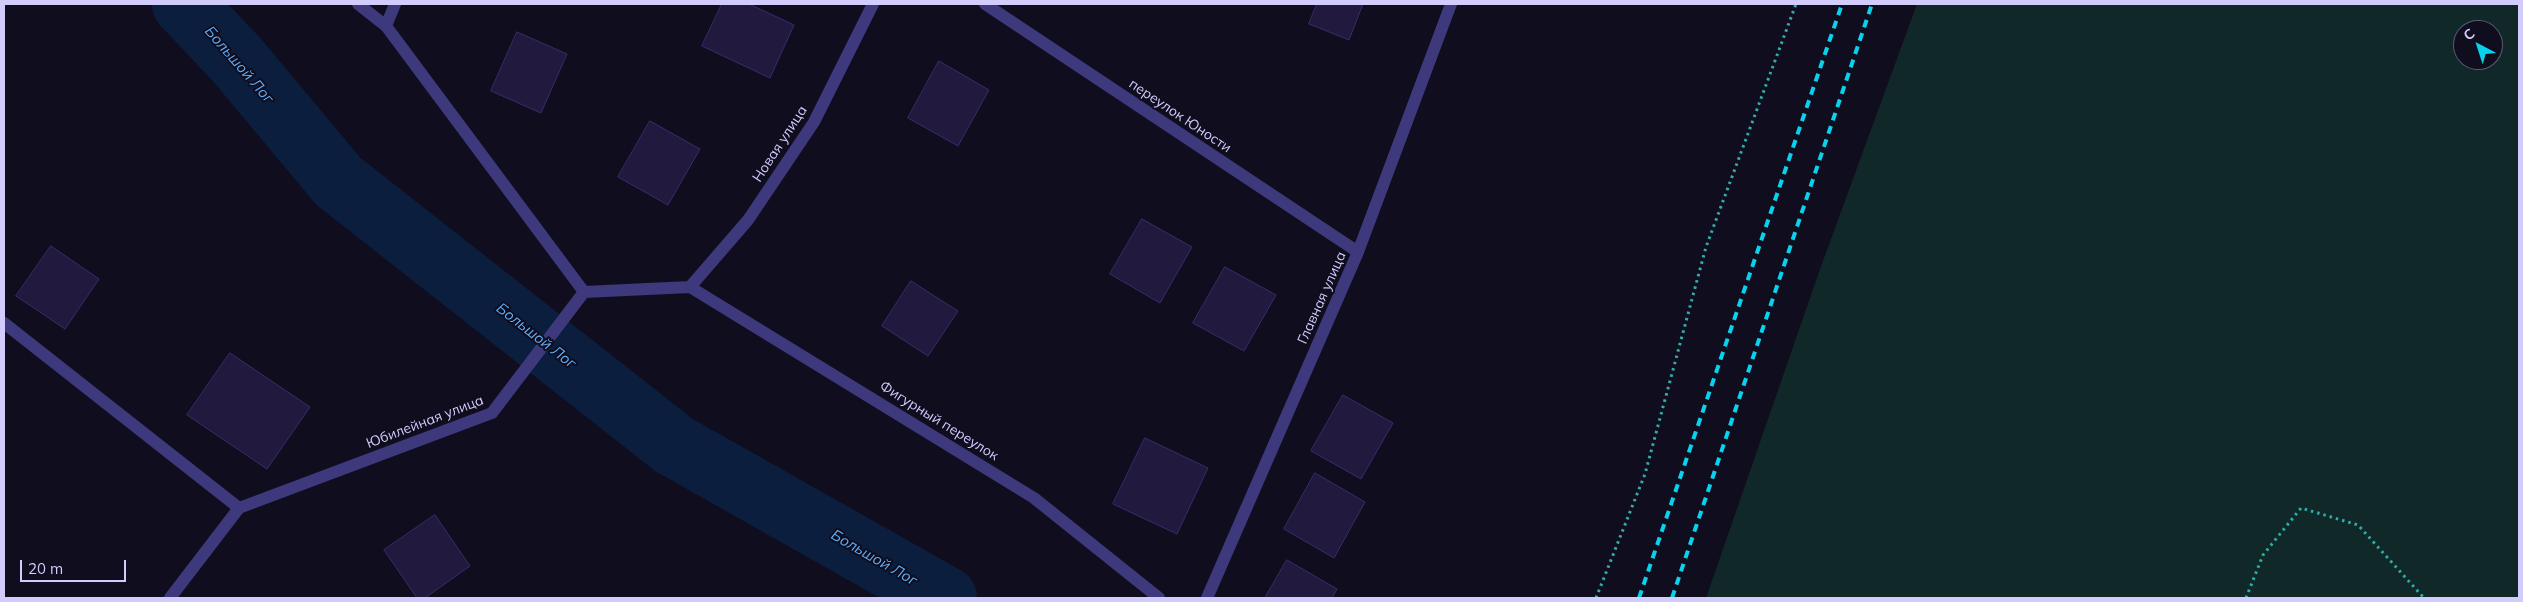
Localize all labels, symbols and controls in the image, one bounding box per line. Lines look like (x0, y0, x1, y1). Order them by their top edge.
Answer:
north arrow (2453, 20, 2503, 70)
water label: Большой Лог (201, 23, 277, 107)
text: С (2460, 24, 2478, 44)
street label: переулок Юности (1126, 76, 1234, 156)
street label: Новая улица (749, 103, 811, 185)
street label: Главная улица (1294, 249, 1350, 347)
water label: Большой Лог (492, 299, 580, 373)
street label: Фигурный переулок (876, 378, 1002, 464)
street label: Юбилейная улица (364, 392, 486, 452)
water label: Большой Лог (828, 526, 920, 590)
scale bar (22, 550, 129, 582)
text: 20 m (28, 559, 63, 578)

